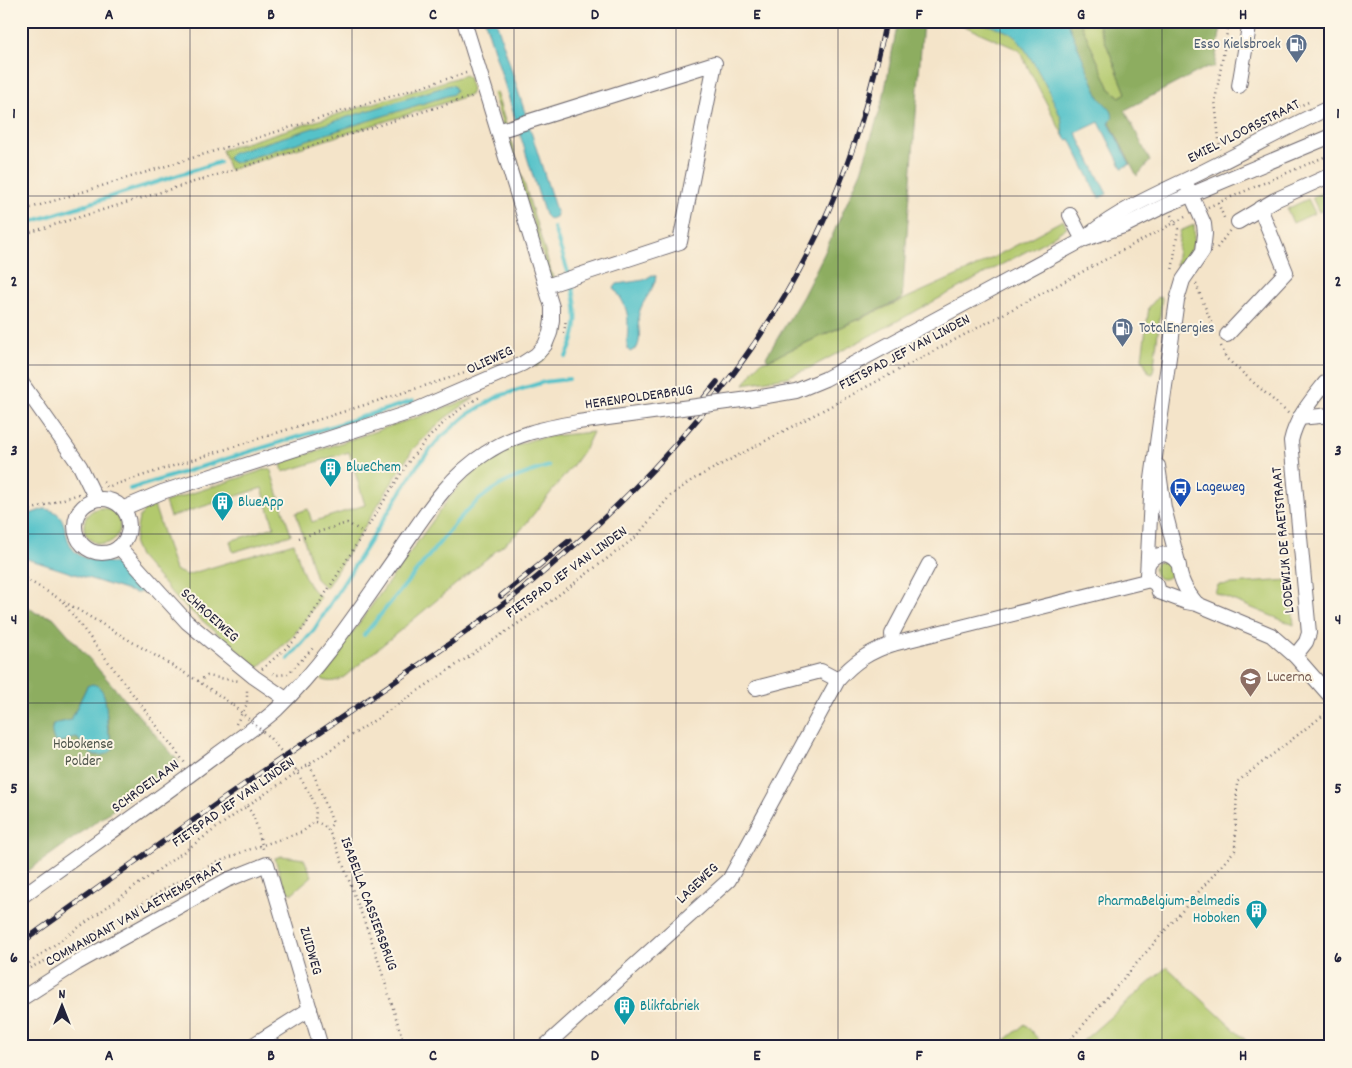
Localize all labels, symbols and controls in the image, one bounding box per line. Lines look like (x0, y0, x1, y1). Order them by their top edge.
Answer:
text: A (105, 4, 114, 27)
text: B (267, 4, 275, 27)
text: C (429, 4, 437, 27)
text: D (591, 4, 600, 27)
text: E (753, 4, 761, 27)
text: F (915, 4, 923, 27)
text: G (1077, 4, 1085, 27)
text: H (1239, 4, 1247, 27)
fuel station icon: Esso Kielsbroek (1285, 33, 1309, 64)
place label: Esso Kielsbroek (1194, 34, 1281, 56)
street label: EMIEL VLOORSSTRAAT (1184, 94, 1304, 170)
text: 1 (12, 103, 16, 126)
text: 1 (1336, 103, 1340, 126)
text: 2 (11, 271, 18, 294)
text: 2 (1335, 271, 1342, 294)
street label: FIETSPAD JEF VAN LINDEN (835, 309, 975, 397)
fuel station icon: TotalEnergies (1111, 317, 1135, 348)
place label: TotalEnergies (1139, 318, 1215, 340)
street label: OLIEWEG (463, 341, 517, 381)
street label: HERENPOLDERBRUG (584, 380, 694, 416)
text: 3 (10, 440, 18, 463)
text: 3 (1334, 440, 1342, 463)
building icon: BlueChem (318, 456, 342, 487)
place label: BlueChem (346, 457, 401, 479)
street label: LODEWIJK DE RAETSTRAAT (1267, 466, 1301, 614)
bus stop icon: Lageweg (1168, 476, 1192, 507)
place label: Lageweg (1196, 477, 1245, 499)
building icon: BlueApp (210, 491, 234, 522)
place label: BlueApp (238, 492, 284, 514)
street label: FIETSPAD JEF VAN LINDEN (502, 521, 632, 625)
street label: SCHROEIWEG (175, 584, 243, 648)
text: 4 (11, 609, 17, 632)
text: 4 (1335, 609, 1341, 632)
school or university icon: Lucerna (1239, 666, 1263, 697)
place label: Lucerna (1267, 667, 1313, 689)
park label: Hobokense Polder (53, 734, 113, 773)
street label: FIETSPAD JEF VAN LINDEN (168, 752, 300, 854)
street label: SCHROEILAAN (108, 755, 184, 819)
text: 5 (10, 778, 18, 801)
text: 5 (1334, 778, 1342, 801)
street label: ISABELLA CASSIERSBRUG (334, 834, 402, 974)
street label: COMMANDANT VAN LAETHEMSTRAAT (42, 857, 228, 973)
street label: LAGEWEG (672, 858, 724, 910)
place label: PharmaBelgium-Belmedis Hoboken (1098, 891, 1240, 930)
building icon: PharmaBelgium-Belmedis Hoboken (1244, 899, 1268, 930)
street label: ZUIDWEG (293, 924, 327, 978)
text: 6 (10, 947, 18, 970)
text: 6 (1334, 947, 1342, 970)
north arrow (38, 980, 88, 1030)
text: N (59, 985, 66, 1005)
building icon: Blikfabriek (612, 995, 636, 1026)
place label: Blikfabriek (640, 996, 699, 1018)
text: A (105, 1045, 114, 1068)
text: B (267, 1045, 275, 1068)
text: C (429, 1045, 437, 1068)
text: D (591, 1045, 600, 1068)
text: E (753, 1045, 761, 1068)
text: F (915, 1045, 923, 1068)
text: G (1077, 1045, 1085, 1068)
text: H (1239, 1045, 1247, 1068)

